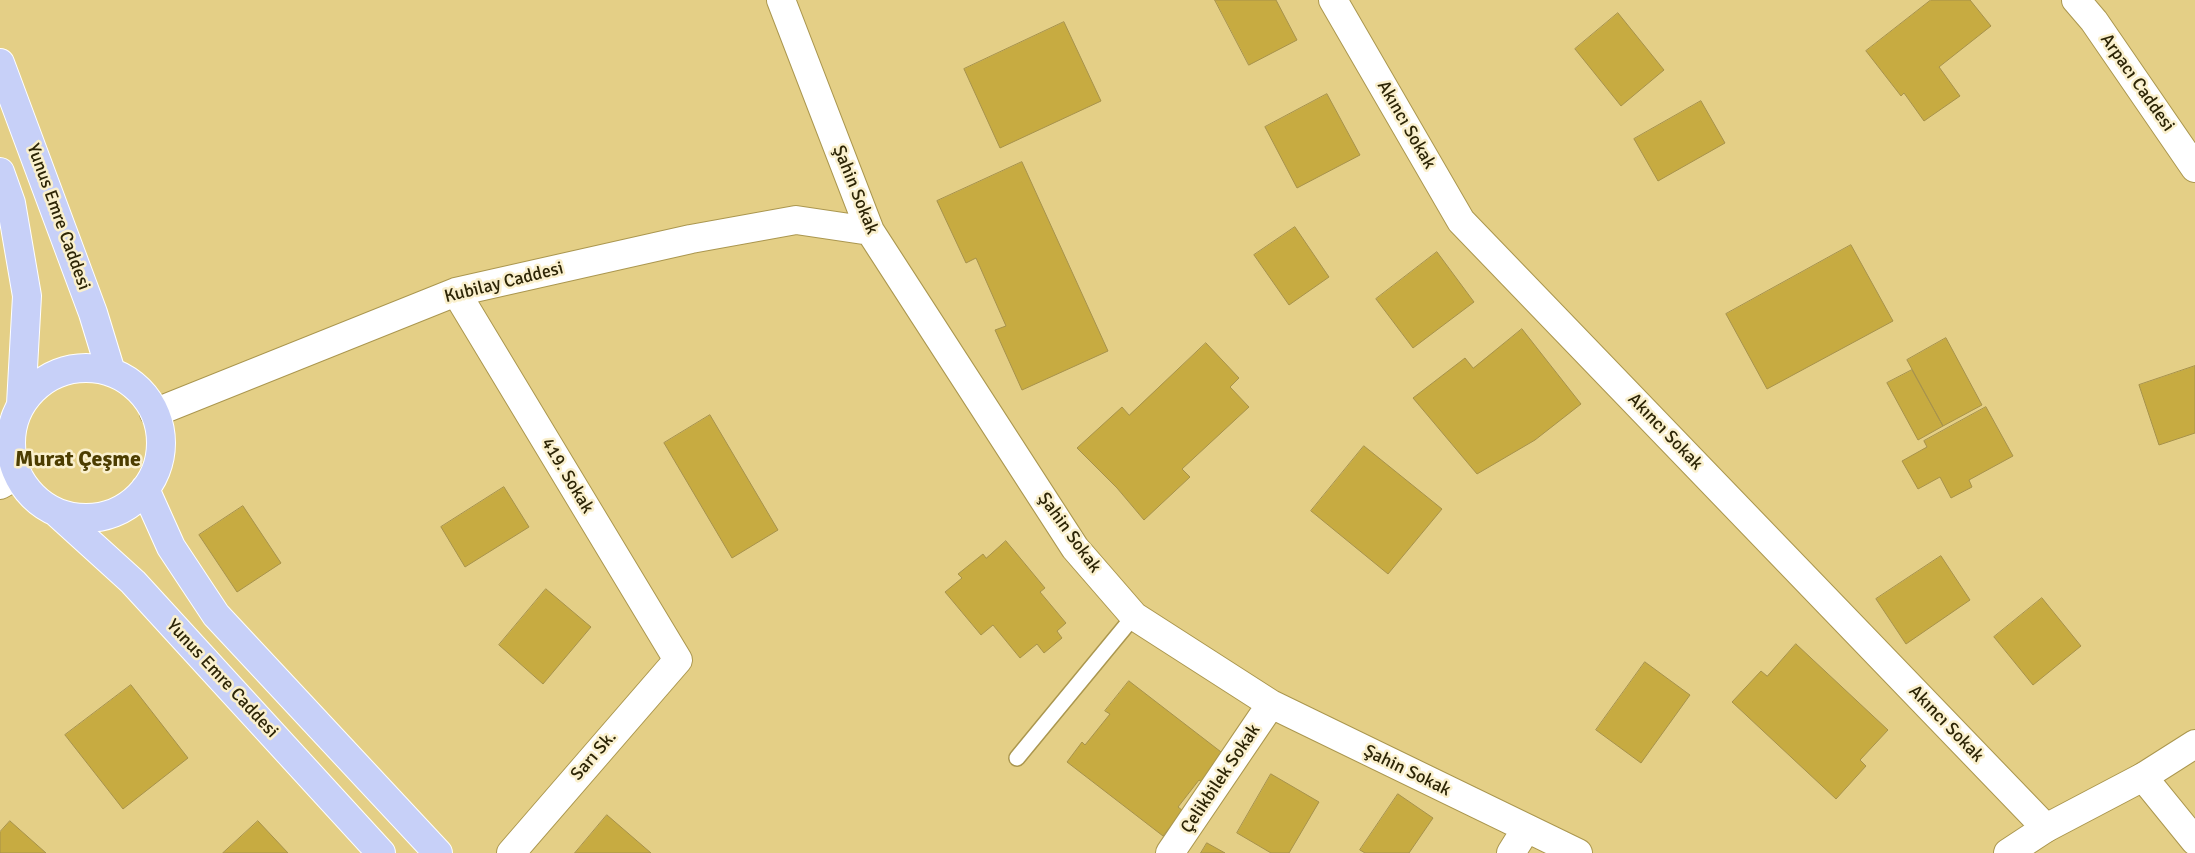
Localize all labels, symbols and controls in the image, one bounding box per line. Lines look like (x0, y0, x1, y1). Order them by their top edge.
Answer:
street label: Arpacı Caddesi (2095, 30, 2179, 136)
street label: Akıncı Sokak (1372, 77, 1440, 173)
street label: Yunus Emre Caddesi (21, 141, 95, 293)
street label: Şahin Sokak (827, 142, 883, 238)
street label: Kubilay Caddesi (442, 258, 566, 308)
street label: Akıncı Sokak (1623, 389, 1707, 475)
street label: 419. Sokak (536, 434, 598, 518)
district label: Murat Çeşme (15, 447, 141, 473)
street label: Şahin Sokak (1033, 489, 1105, 577)
street label: Yunus Emre Caddesi (162, 615, 282, 743)
street label: Akıncı Sokak (1904, 681, 1988, 767)
street label: Çelikbilek Sokak (1177, 720, 1265, 838)
street label: Sarı Sk. (567, 727, 621, 785)
street label: Şahin Sokak (1360, 741, 1454, 801)

